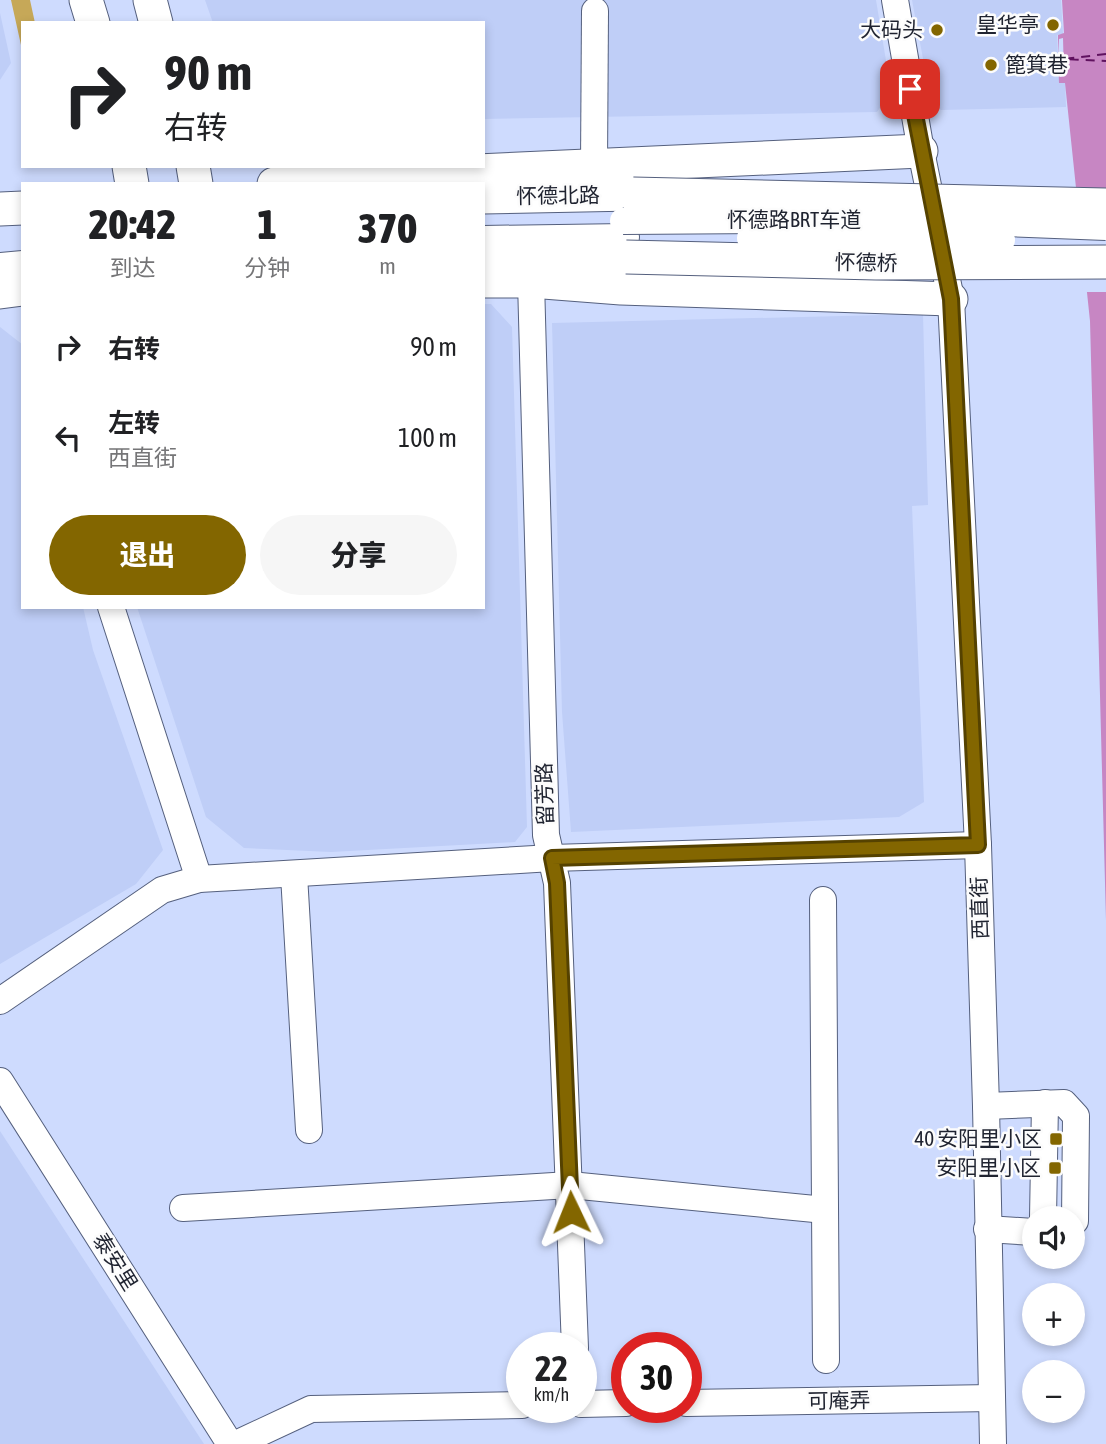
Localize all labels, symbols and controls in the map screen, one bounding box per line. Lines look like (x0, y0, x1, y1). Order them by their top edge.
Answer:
place label: 皇华亭 (976, 12, 1039, 36)
place label: 大码头 (860, 17, 923, 41)
marker: 皇华亭 (1045, 17, 1061, 33)
marker: 大码头 (929, 22, 945, 38)
text: 90 m (164, 44, 252, 100)
icon: right (49, 49, 140, 140)
place label: 篦箕巷 (1005, 52, 1068, 76)
marker: 篦箕巷 (983, 57, 999, 73)
pin (880, 59, 940, 119)
icon: arrive (891, 70, 929, 108)
text: 右转 (164, 109, 228, 146)
street label: 怀德北路 (516, 182, 600, 208)
text: 20:42 (89, 200, 176, 248)
text: 1 (257, 200, 277, 248)
text: 370 (358, 204, 417, 252)
street label: 怀德路BRT车道 (727, 207, 861, 231)
street label: 怀德桥 (834, 249, 898, 275)
text: m (379, 253, 396, 279)
text: 到达 (110, 255, 156, 281)
text: 分钟 (244, 255, 290, 281)
icon: right (49, 328, 87, 366)
text: 90 m (410, 332, 457, 362)
text: 右转 (108, 334, 160, 364)
text: 左转 (108, 408, 160, 438)
icon: left (49, 419, 87, 457)
text: 100 m (398, 423, 457, 453)
text: 西直街 (108, 445, 177, 471)
button: 退出 (49, 515, 246, 595)
button: 分享 (260, 515, 457, 595)
street label: 留芳路 (531, 762, 557, 826)
street label: 西直街 (966, 876, 992, 940)
place label: 40 安阳里小区 (914, 1126, 1042, 1150)
marker: 40 安阳里小区 (1048, 1131, 1064, 1147)
place label: 安阳里小区 (936, 1155, 1041, 1179)
marker: 安阳里小区 (1047, 1160, 1063, 1176)
position arrow (534, 1175, 608, 1249)
map controls (1022, 1206, 1085, 1423)
button: sound (1022, 1206, 1085, 1269)
street label: 泰安里 (89, 1228, 143, 1295)
button: + (1022, 1283, 1085, 1346)
speed limit sign: 30 (611, 1332, 702, 1423)
text: 22 (535, 1348, 568, 1388)
button: − (1022, 1360, 1085, 1423)
text: km/h (534, 1384, 569, 1405)
street label: 可庵弄 (807, 1387, 871, 1413)

